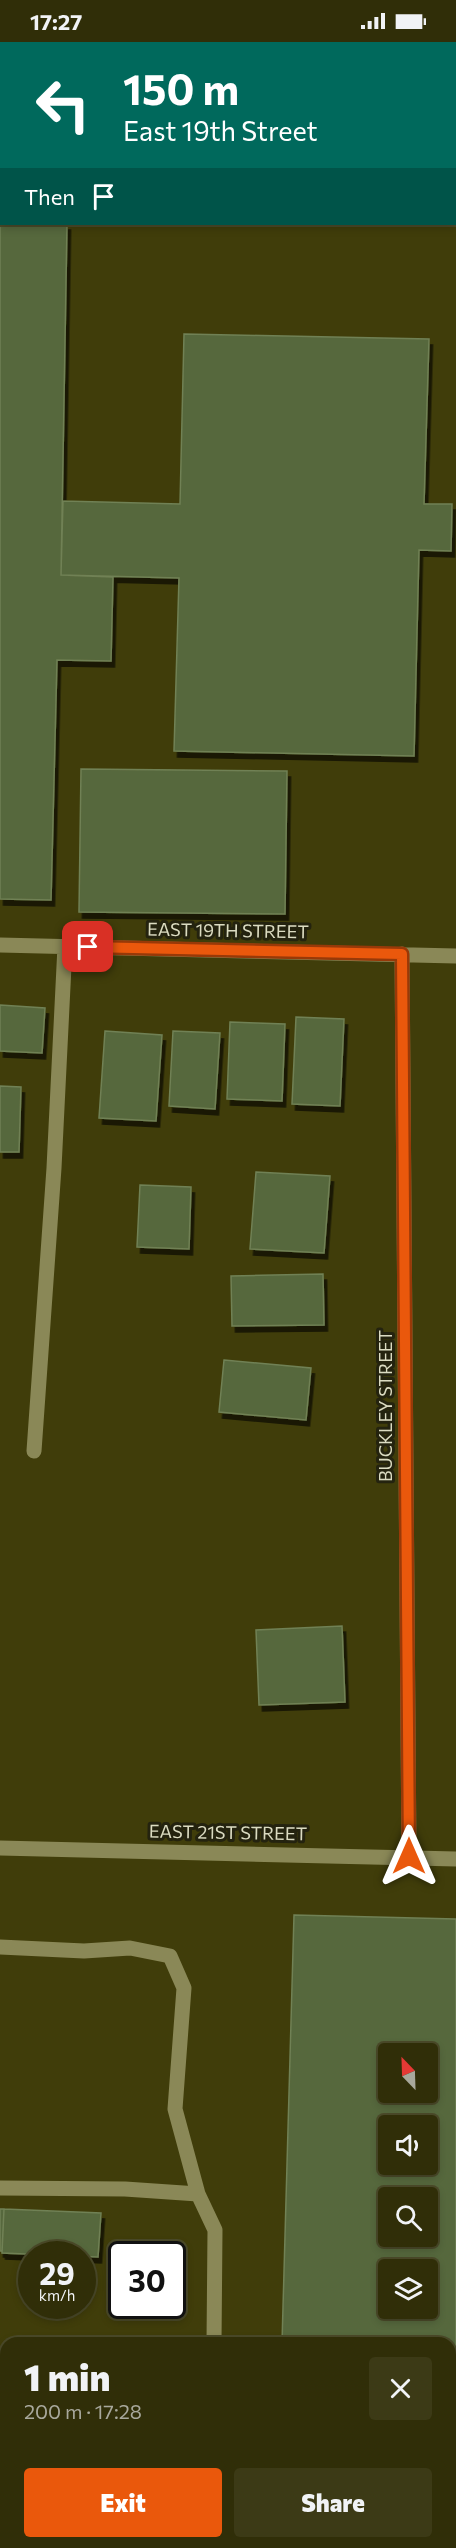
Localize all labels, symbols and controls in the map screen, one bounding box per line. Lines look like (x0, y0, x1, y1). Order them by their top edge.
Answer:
text: 17:27 (30, 8, 82, 35)
text: 150 m (123, 62, 239, 114)
icon: left (24, 66, 102, 144)
text: East 19th Street (123, 114, 318, 147)
icon: arrive (87, 180, 120, 213)
text: Then (24, 183, 75, 210)
street label: EAST 19TH STREET (147, 918, 309, 942)
pin (62, 921, 113, 972)
icon: arrive (71, 930, 104, 963)
street label: BUCKLEY STREET (374, 1330, 396, 1482)
street label: EAST 21ST STREET (149, 1820, 307, 1844)
position arrow (377, 1824, 441, 1888)
north arrow (378, 2043, 438, 2103)
map controls (378, 2043, 438, 2319)
button: sound (378, 2115, 438, 2175)
button: search (378, 2187, 438, 2247)
speed limit sign: 30 (108, 2241, 186, 2319)
text: 29 (39, 2254, 75, 2291)
button: layers (378, 2259, 438, 2319)
text: km/h (39, 2286, 75, 2304)
text: 1 min (24, 2354, 110, 2398)
button: close (369, 2357, 432, 2420)
text: 200 m · 17:28 (24, 2399, 142, 2423)
button: Exit (24, 2468, 222, 2537)
button: Share (234, 2468, 432, 2537)

